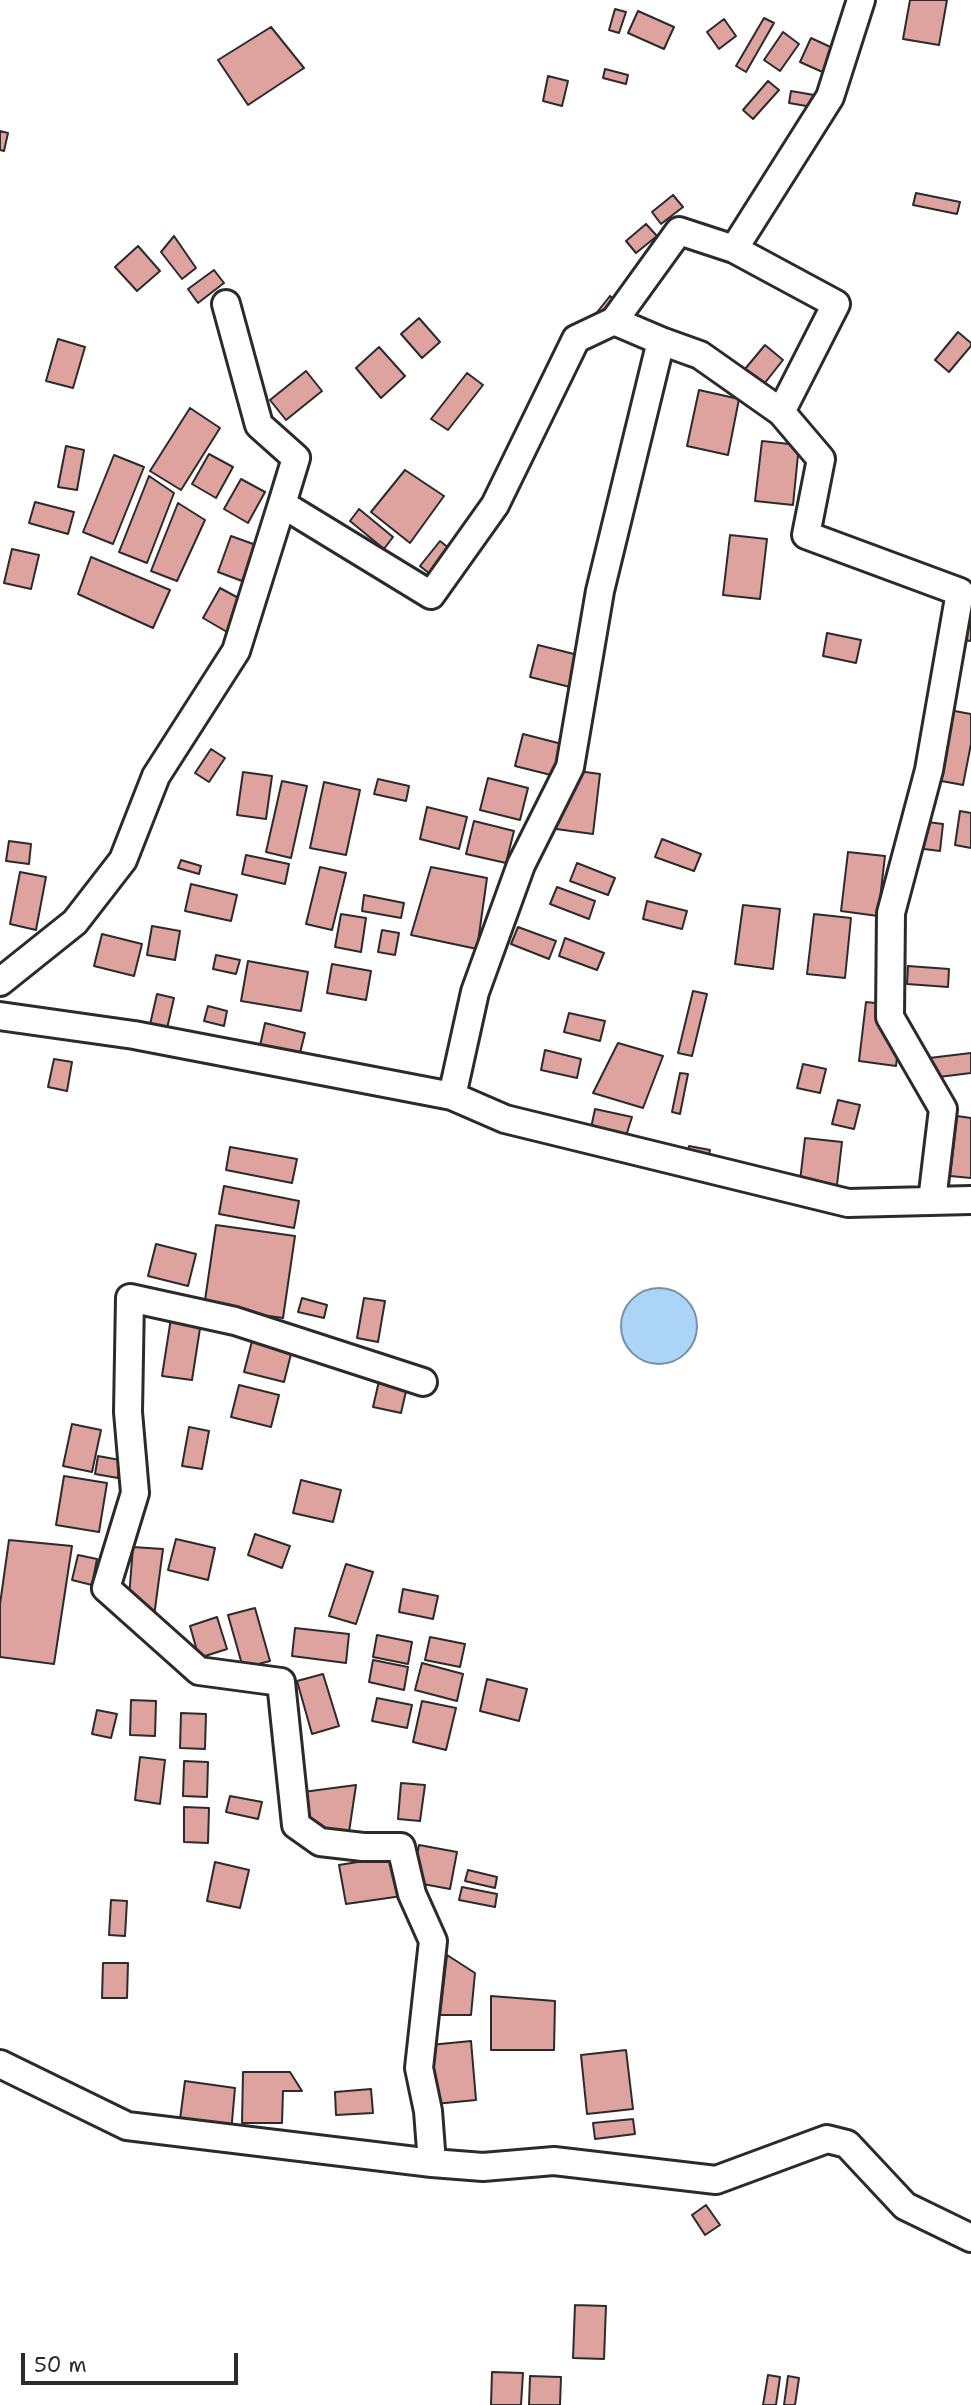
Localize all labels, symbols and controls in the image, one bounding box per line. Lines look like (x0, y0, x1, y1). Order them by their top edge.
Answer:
scale bar (24, 2338, 242, 2382)
text: 50 m (34, 2351, 87, 2379)

